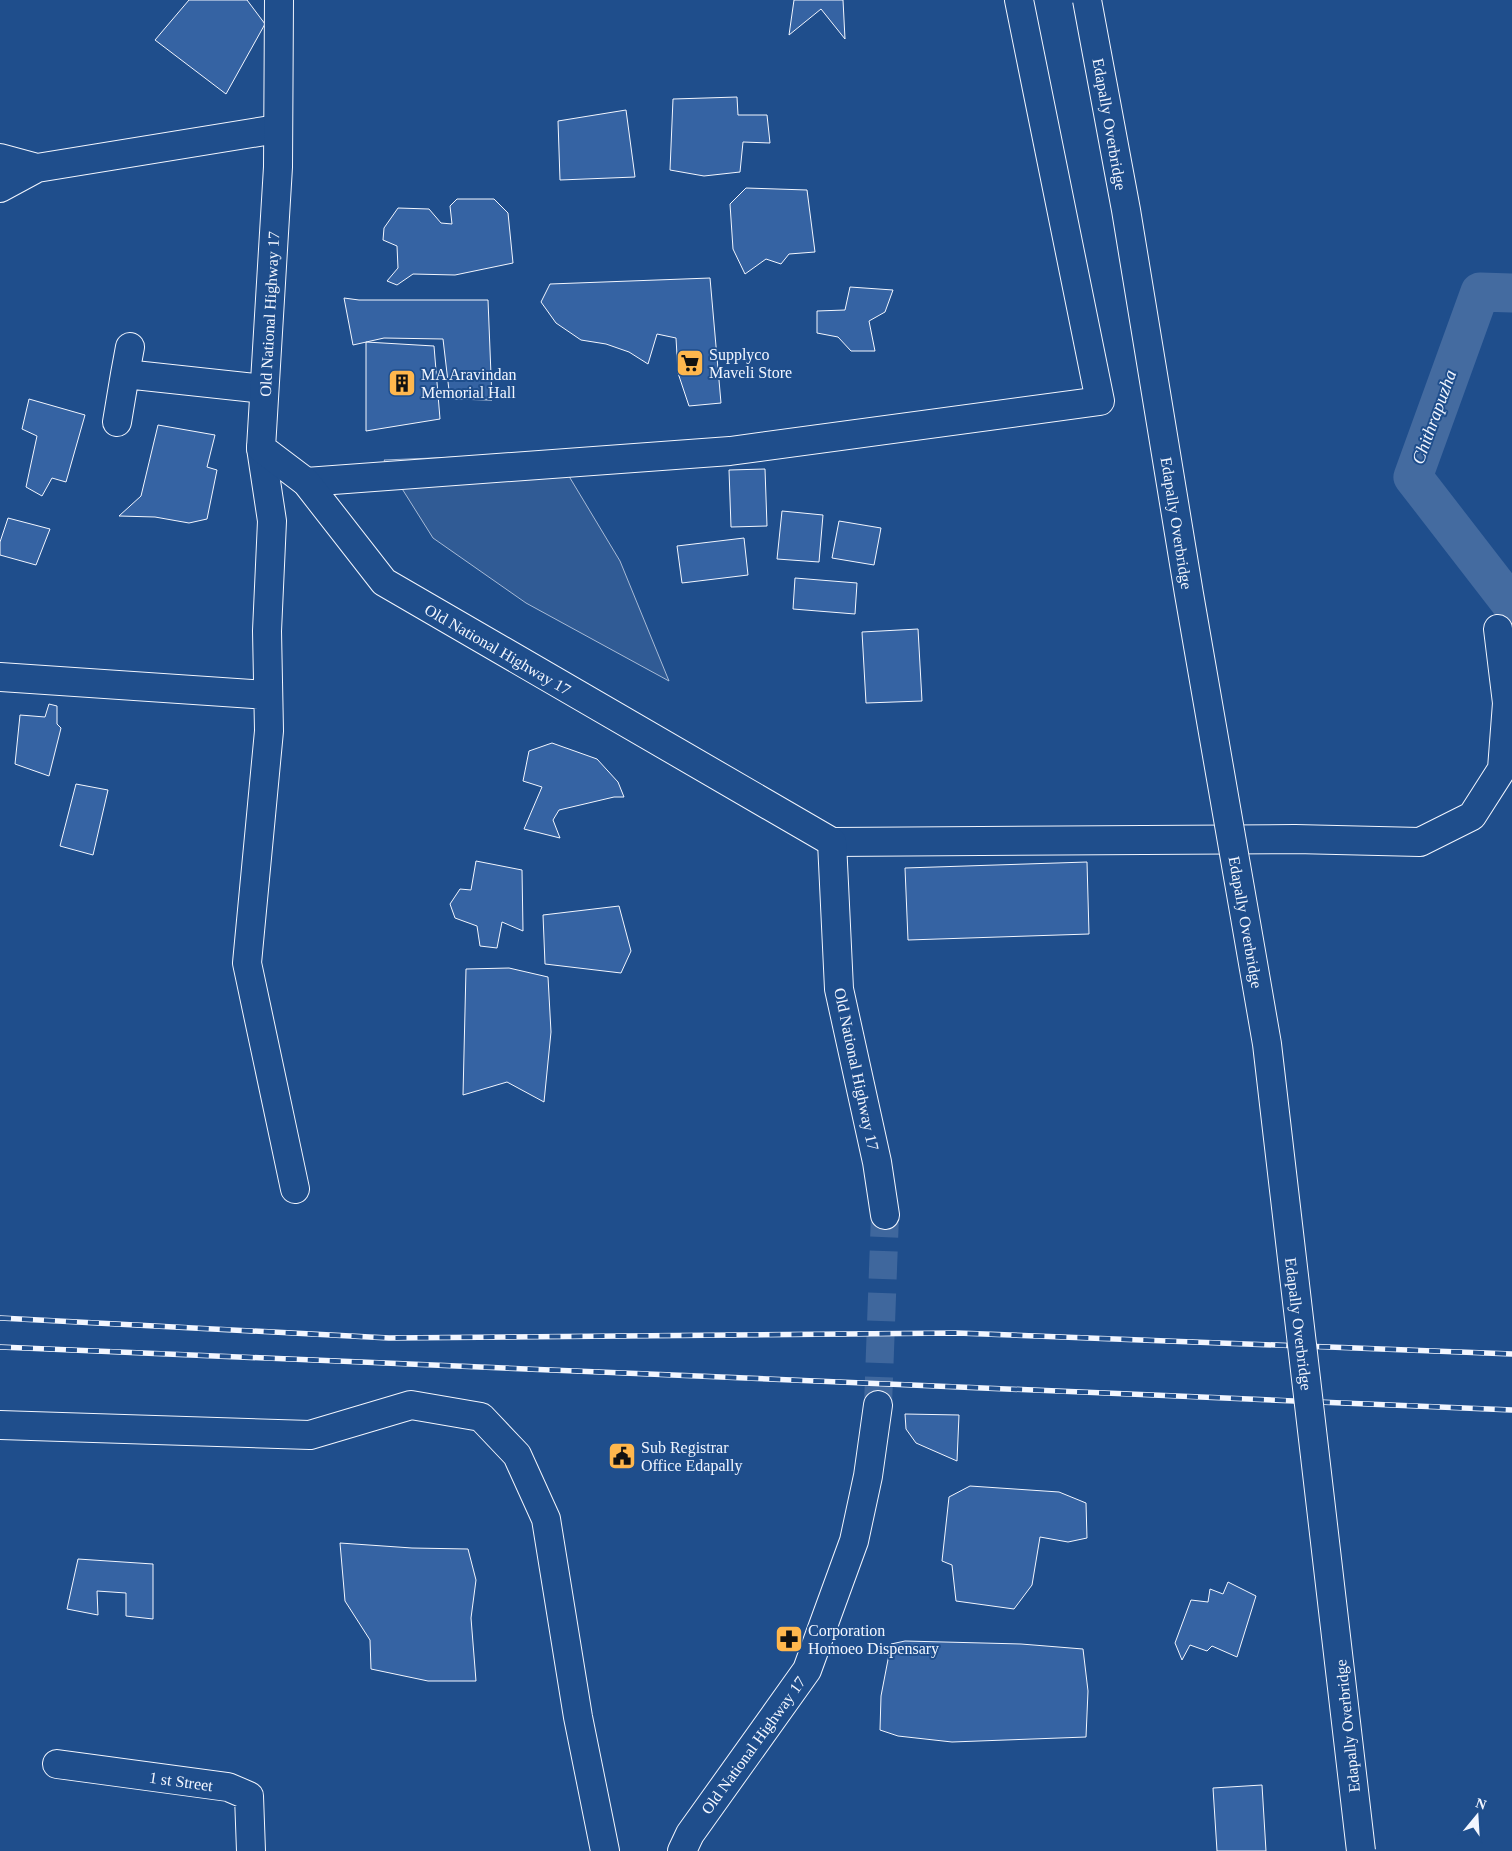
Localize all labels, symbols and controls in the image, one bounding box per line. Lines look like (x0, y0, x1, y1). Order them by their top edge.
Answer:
street label: Edapally Overbridge (1089, 57, 1129, 192)
street label: Old National Highway 17 (257, 231, 283, 397)
place label: Supplyco Maveli Store (709, 346, 792, 381)
supermarket icon: Supplyco Maveli Store (675, 348, 705, 378)
place label: MA Aravindan Memorial Hall (421, 366, 517, 401)
water label: Chithrapuzha (1408, 367, 1460, 467)
building icon: MA Aravindan Memorial Hall (387, 368, 417, 398)
street label: Edapally Overbridge (1157, 456, 1195, 591)
street label: Old National Highway 17 (421, 601, 574, 699)
street label: Edapally Overbridge (1225, 855, 1265, 990)
street label: Old National Highway 17 (830, 986, 882, 1152)
street label: Edapally Overbridge (1281, 1257, 1315, 1392)
place label: Sub Registrar Office Edapally (641, 1439, 742, 1475)
public building icon: Sub Registrar Office Edapally (607, 1441, 637, 1471)
place label: Corporation Homoeo Dispensary (808, 1622, 939, 1658)
pharmacy icon: Corporation Homoeo Dispensary (774, 1624, 804, 1654)
street label: Edapally Overbridge (1332, 1658, 1364, 1793)
street label: Old National Highway 17 (698, 1673, 810, 1818)
street label: 1 st Street (148, 1769, 214, 1794)
north arrow (1452, 1791, 1502, 1841)
text: N (1474, 1795, 1488, 1813)

